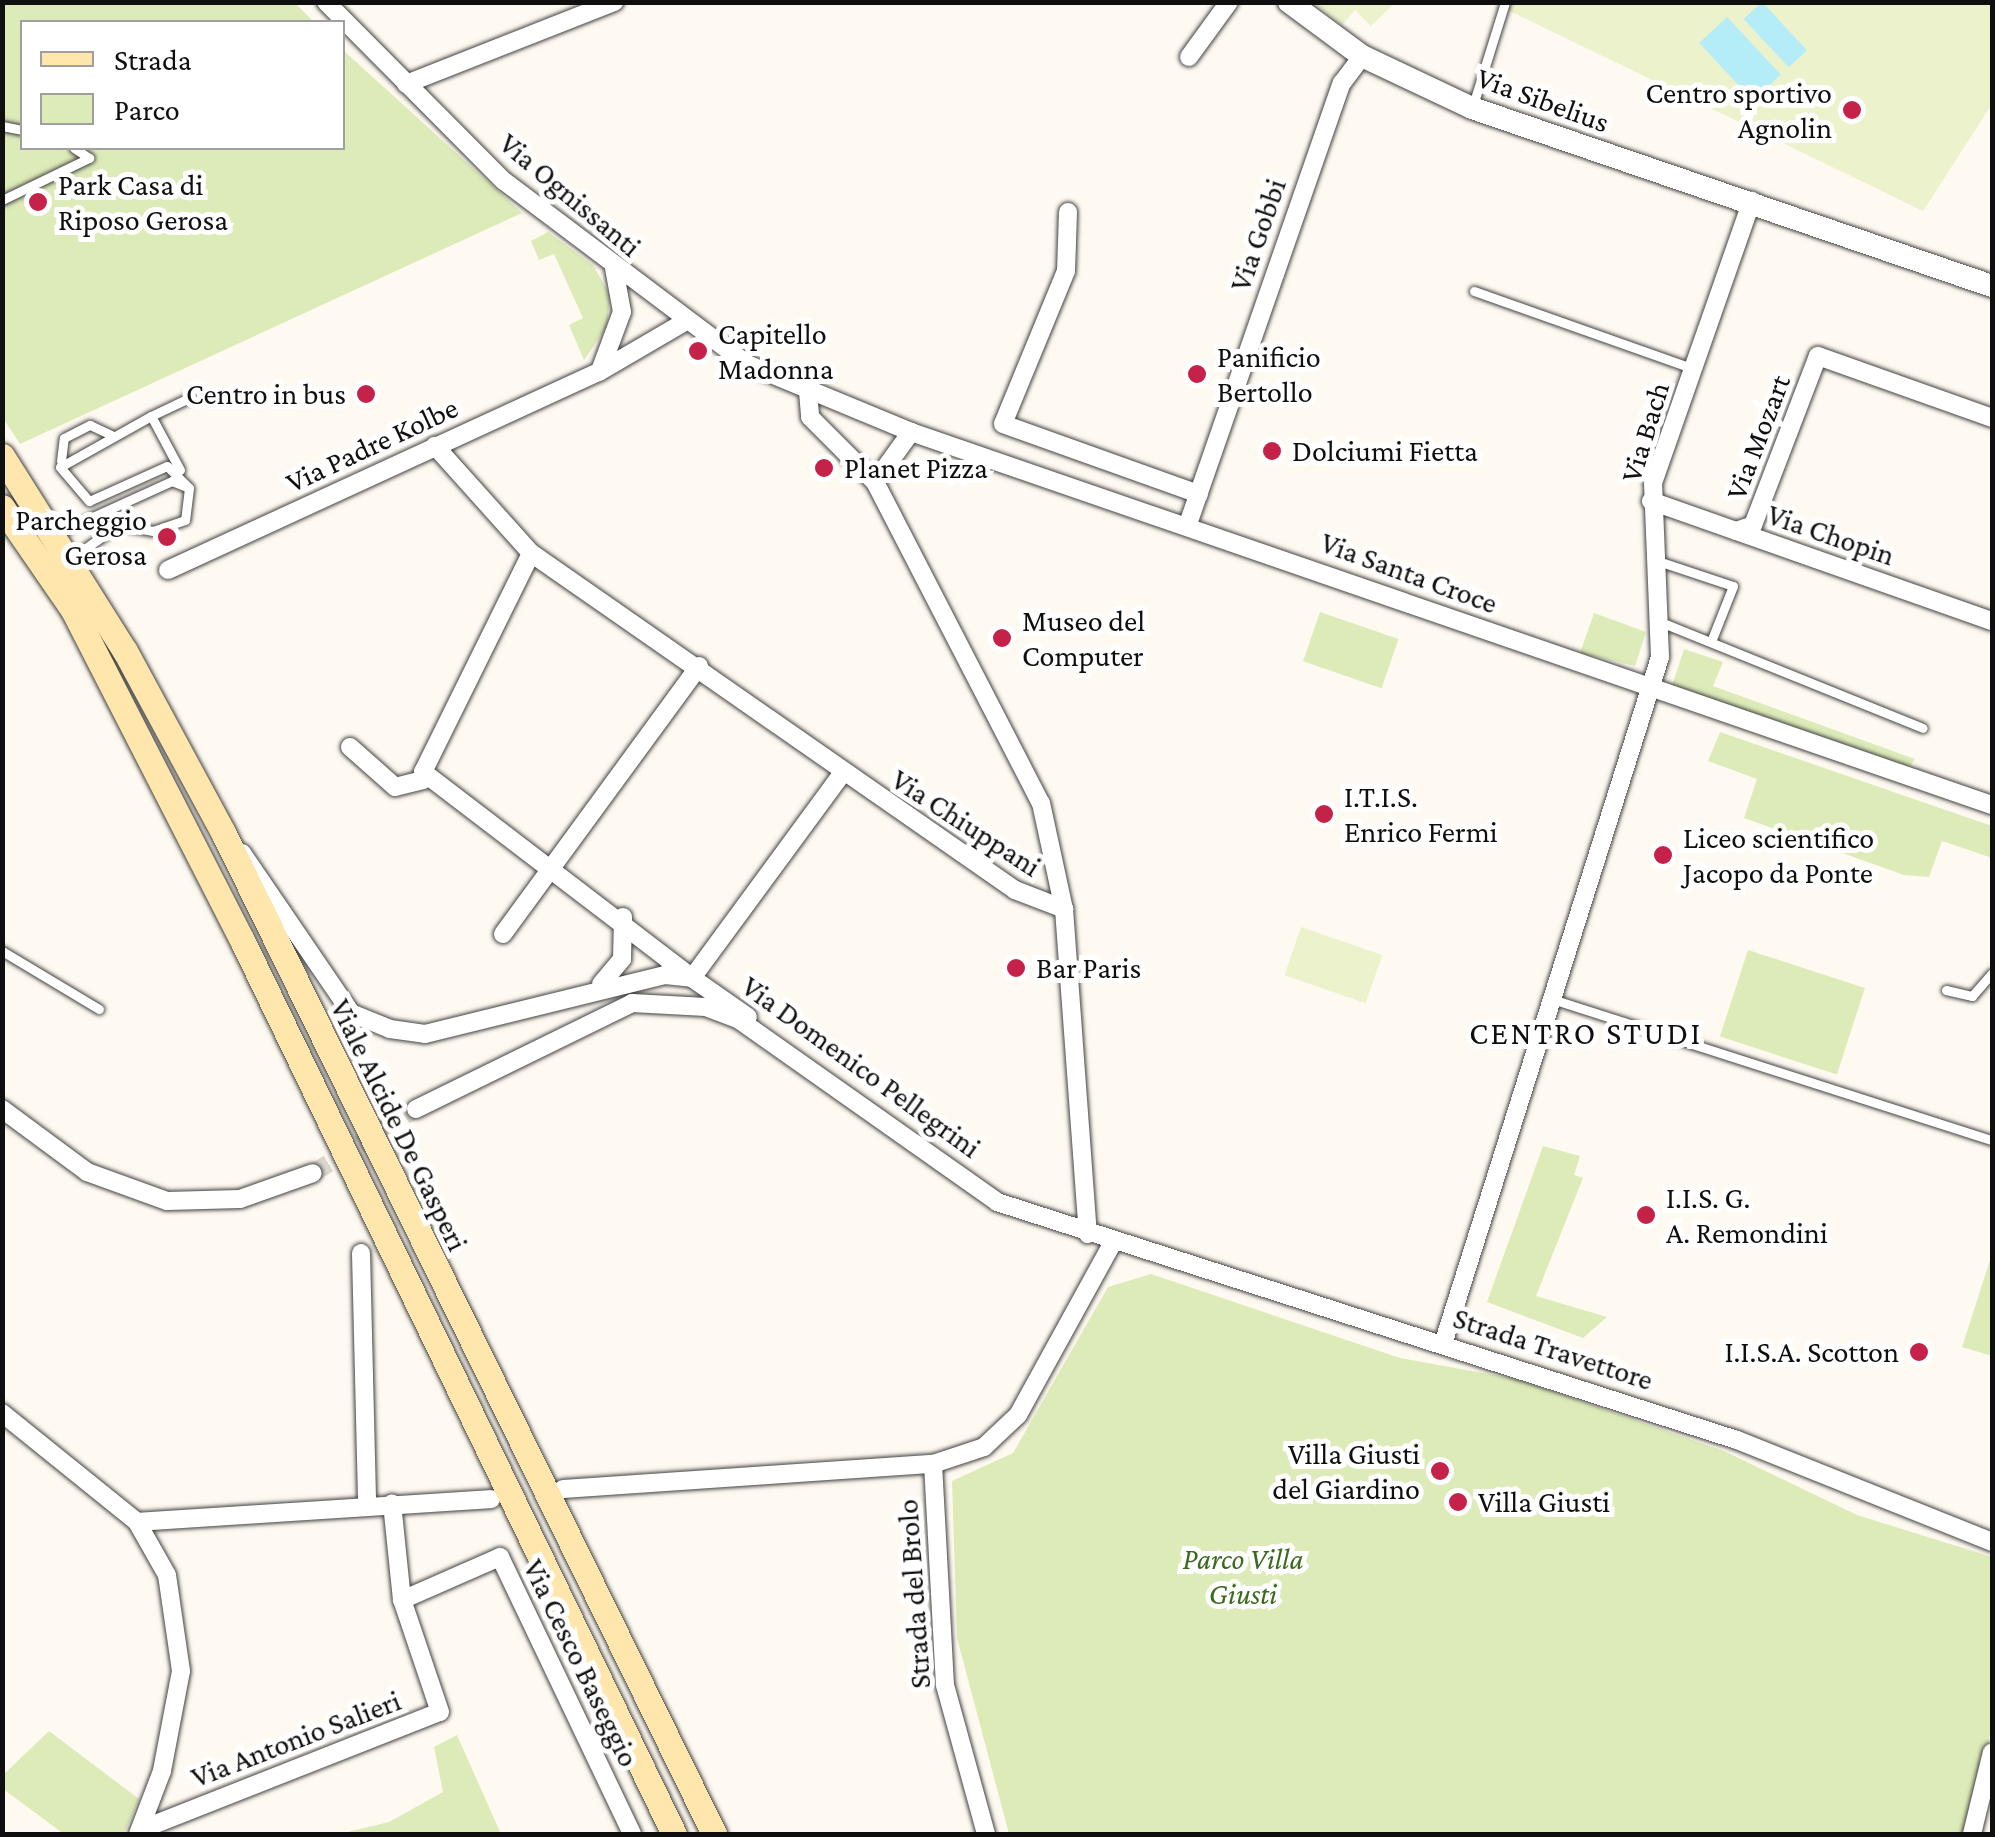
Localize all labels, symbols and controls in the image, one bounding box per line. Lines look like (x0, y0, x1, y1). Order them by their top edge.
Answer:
legend (20, 20, 345, 150)
text: Strada (114, 43, 192, 76)
street label: Via Sibelius (1472, 60, 1614, 140)
place label: Centro sportivo Agnolin (1645, 75, 1832, 146)
text: Parco (114, 93, 180, 126)
marker: Centro sportivo Agnolin (1841, 99, 1863, 121)
street label: Via Ognissanti (492, 125, 648, 265)
place label: Park Casa di Riposo Gerosa (58, 167, 228, 238)
street label: Via Gobbi (1222, 174, 1294, 296)
marker: Park Casa di Riposo Gerosa (27, 191, 49, 213)
place label: Capitello Madonna (718, 316, 834, 386)
place label: Panificio Bertollo (1217, 339, 1321, 410)
marker: Capitello Madonna (687, 340, 709, 362)
marker: Panificio Bertollo (1186, 363, 1208, 385)
street label: Via Mozart (1718, 369, 1798, 505)
place label: Centro in bus (186, 376, 346, 412)
street label: Via Bach (1613, 378, 1677, 486)
marker: Centro in bus (355, 383, 377, 405)
street label: Via Padre Kolbe (280, 390, 464, 500)
place label: Dolciumi Fietta (1292, 433, 1478, 469)
marker: Dolciumi Fietta (1261, 440, 1283, 462)
place label: Planet Pizza (844, 450, 988, 486)
marker: Planet Pizza (813, 457, 835, 479)
street label: Via Chopin (1763, 496, 1899, 574)
place label: Parcheggio Gerosa (15, 502, 147, 572)
street label: Via Santa Croce (1316, 524, 1502, 622)
marker: Parcheggio Gerosa (156, 526, 178, 548)
place label: Museo del Computer (1022, 603, 1145, 674)
marker: Museo del Computer (991, 627, 1013, 649)
street label: Via Chiuppani (885, 761, 1047, 885)
place label: I.T.I.S. Enrico Fermi (1344, 779, 1498, 850)
marker: I.T.I.S. Enrico Fermi (1313, 803, 1335, 825)
place label: Liceo scientifico Jacopo da Ponte (1683, 820, 1874, 890)
marker: Liceo scientifico Jacopo da Ponte (1652, 844, 1674, 866)
place label: Bar Paris (1036, 950, 1141, 986)
marker: Bar Paris (1005, 957, 1027, 979)
street label: Via Domenico Pellegrini (735, 968, 987, 1166)
street label: Viale Alcide De Gasperi (322, 993, 476, 1257)
district label: CENTRO STUDI (1469, 1014, 1703, 1052)
place label: I.I.S. G. A. Remondini (1666, 1180, 1828, 1250)
marker: I.I.S. G. A. Remondini (1635, 1204, 1657, 1226)
street label: Strada Travettore (1449, 1300, 1657, 1398)
place label: I.I.S.A. Scotton (1724, 1334, 1899, 1370)
marker: I.I.S.A. Scotton (1908, 1341, 1930, 1363)
place label: Villa Giusti del Giardino (1272, 1436, 1420, 1506)
marker: Villa Giusti del Giardino (1429, 1460, 1451, 1482)
place label: Villa Giusti (1478, 1484, 1610, 1520)
marker: Villa Giusti (1447, 1491, 1469, 1513)
street label: Strada del Brolo (889, 1498, 939, 1690)
park label: Parco Villa Giusti (1182, 1541, 1304, 1612)
street label: Via Cesco Baseggio (515, 1553, 647, 1773)
street label: Via Antonio Salieri (186, 1682, 406, 1796)

